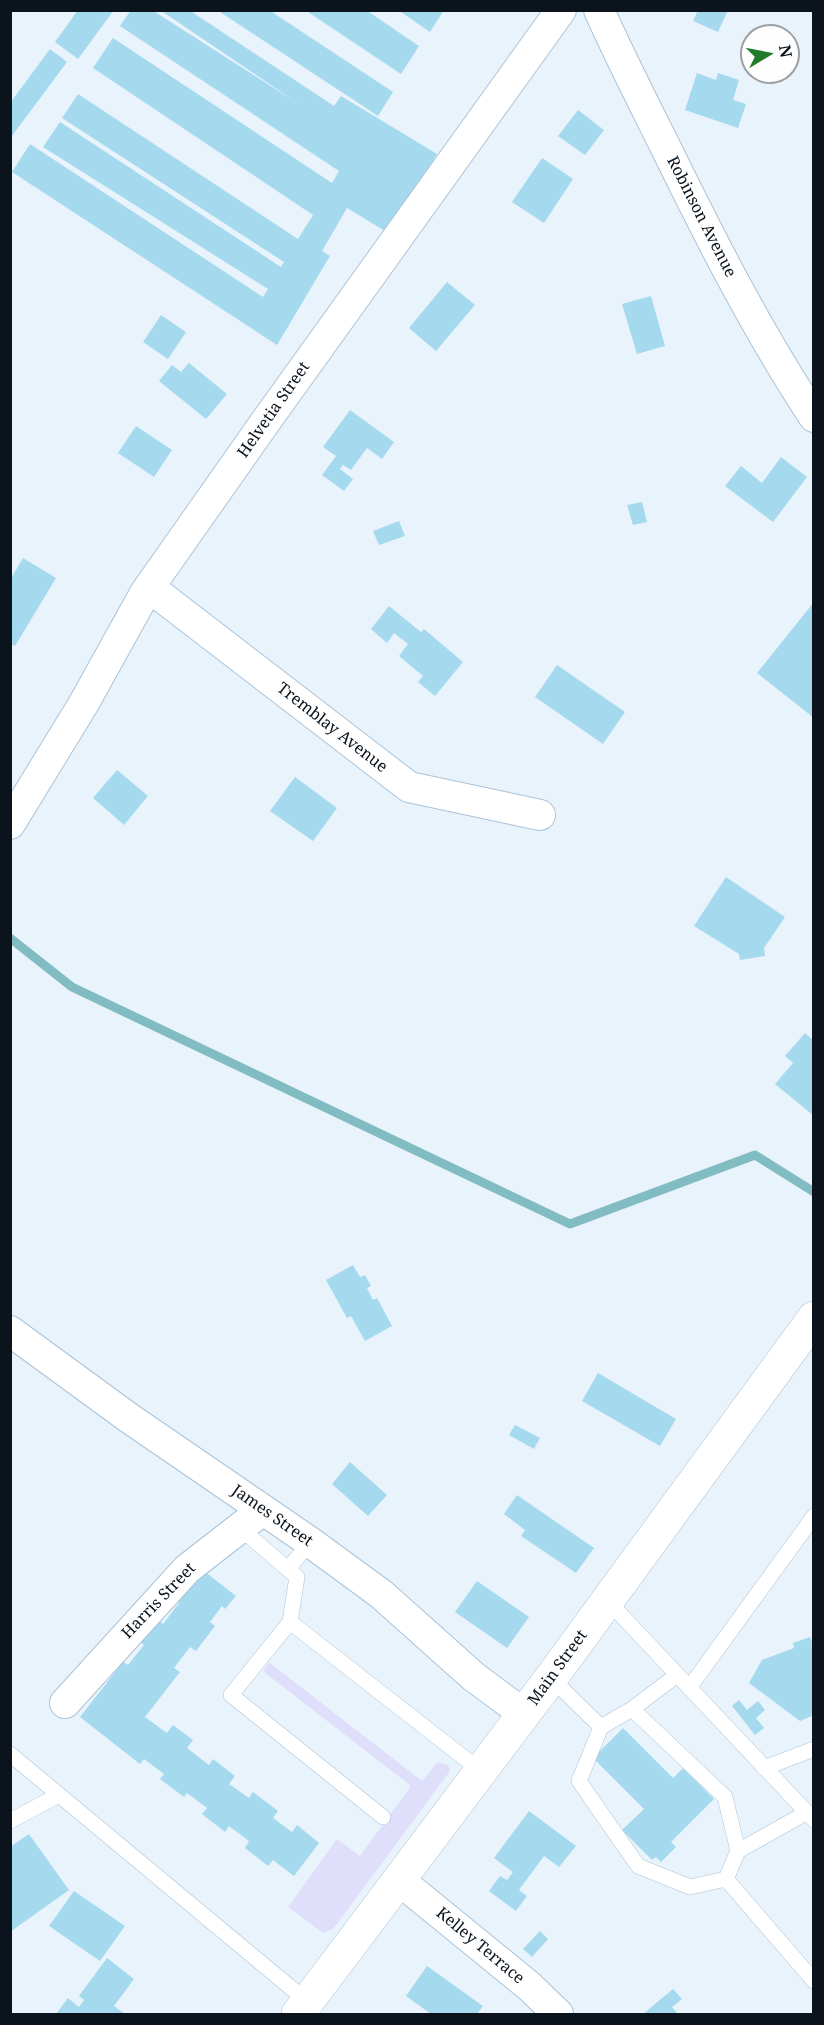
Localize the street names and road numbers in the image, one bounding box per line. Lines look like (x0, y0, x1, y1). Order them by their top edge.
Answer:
street label: Robinson Avenue (662, 153, 740, 281)
street label: Helvetia Street (234, 358, 314, 462)
street label: Tremblay Avenue (273, 679, 391, 777)
street label: James Street (228, 1481, 316, 1551)
street label: Harris Street (118, 1559, 200, 1643)
street label: Main Street (524, 1627, 592, 1709)
street label: Kelley Terrace (432, 1904, 528, 1988)

